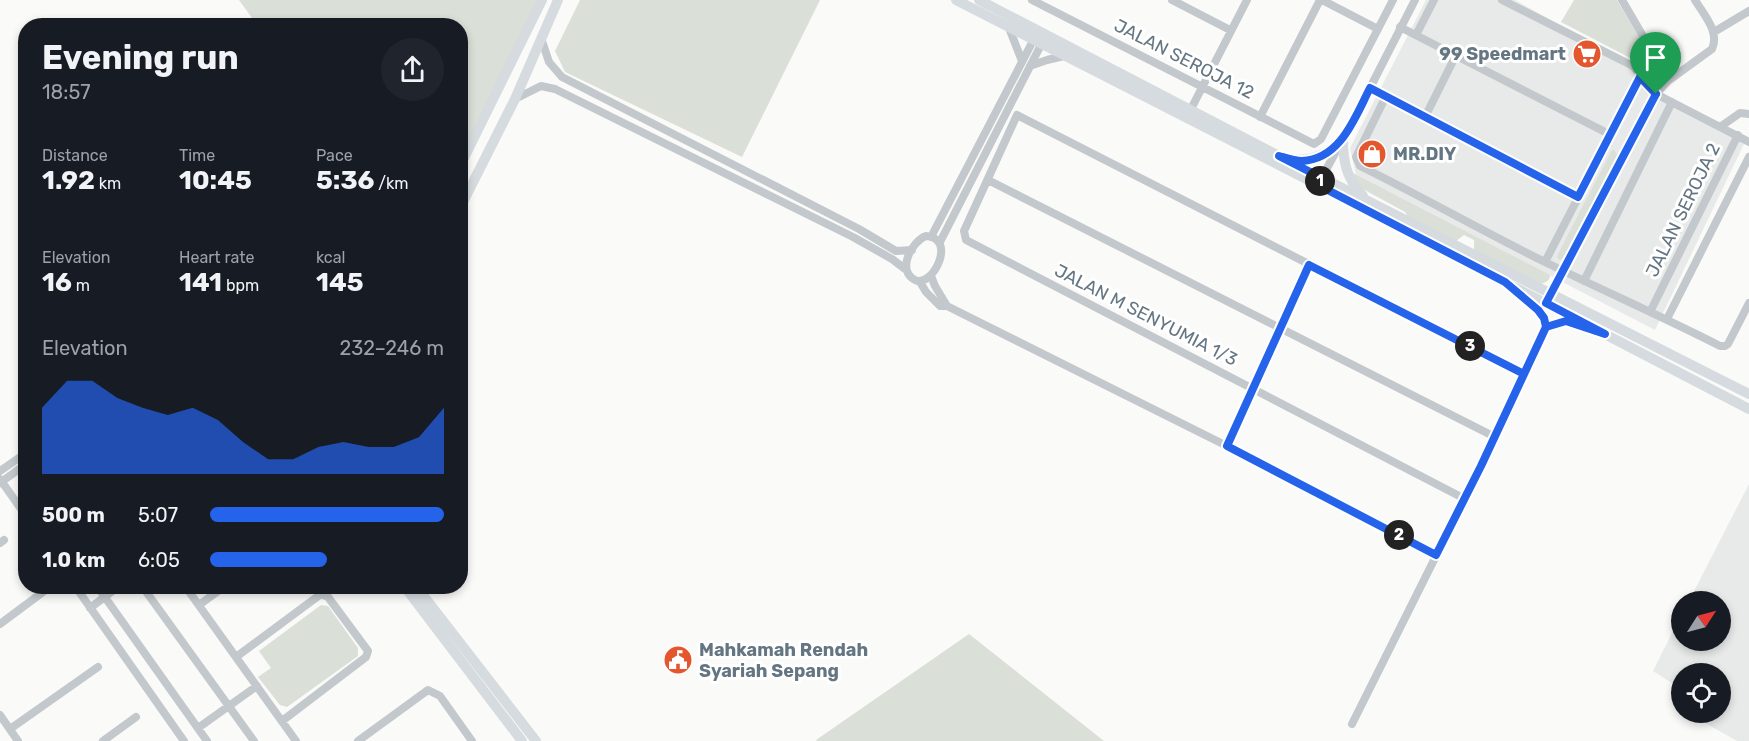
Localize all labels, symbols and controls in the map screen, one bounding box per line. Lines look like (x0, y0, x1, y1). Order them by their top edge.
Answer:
street label: JALAN SEROJA 12 (1110, 14, 1258, 104)
pin (1630, 32, 1681, 94)
text: Evening run (42, 38, 239, 77)
button: share (381, 38, 444, 101)
supermarket icon: 99 Speedmart (1571, 38, 1603, 70)
icon: arrive (1639, 41, 1672, 74)
place label: 99 Speedmart (1439, 43, 1566, 65)
text: 18:57 (42, 80, 91, 104)
shop icon: MR.DIY (1356, 138, 1388, 170)
street label: JALAN SEROJA 2 (1641, 139, 1725, 281)
place label: MR.DIY (1393, 143, 1456, 165)
text: Distance (42, 146, 108, 165)
text: Time (179, 146, 215, 165)
text: Pace (316, 146, 353, 165)
text: 1.92 (42, 165, 95, 196)
text: 10:45 (179, 165, 252, 196)
text: 5:36 (316, 165, 374, 196)
pin: 1 (1305, 166, 1335, 196)
text: 1 (1316, 171, 1324, 190)
text: km (95, 174, 121, 193)
text: /km (374, 174, 409, 193)
text: Elevation (42, 248, 111, 267)
text: Heart rate (179, 248, 254, 267)
text: kcal (316, 248, 345, 267)
street label: JALAN M SENYUMIA 1/3 (1051, 259, 1241, 371)
text: 16 (42, 267, 72, 298)
text: 141 (179, 267, 222, 298)
text: 145 (316, 267, 363, 298)
text: m (72, 276, 90, 295)
text: bpm (222, 276, 259, 295)
pin: 3 (1455, 331, 1485, 361)
text: Elevation (42, 336, 128, 360)
text: 232–246 m (340, 336, 444, 360)
text: 3 (1465, 336, 1475, 355)
text: 500 m (42, 503, 105, 527)
text: 5:07 (138, 503, 178, 527)
pin: 2 (1384, 520, 1414, 550)
text: 2 (1394, 525, 1404, 544)
text: 1.0 km (42, 548, 105, 572)
text: 6:05 (138, 548, 180, 572)
north arrow (1671, 591, 1731, 651)
map controls (1671, 591, 1731, 723)
place label: Mahkamah Rendah Syariah Sepang (699, 639, 868, 682)
public building icon: Mahkamah Rendah Syariah Sepang (662, 644, 694, 676)
button: locate (1671, 663, 1731, 723)

